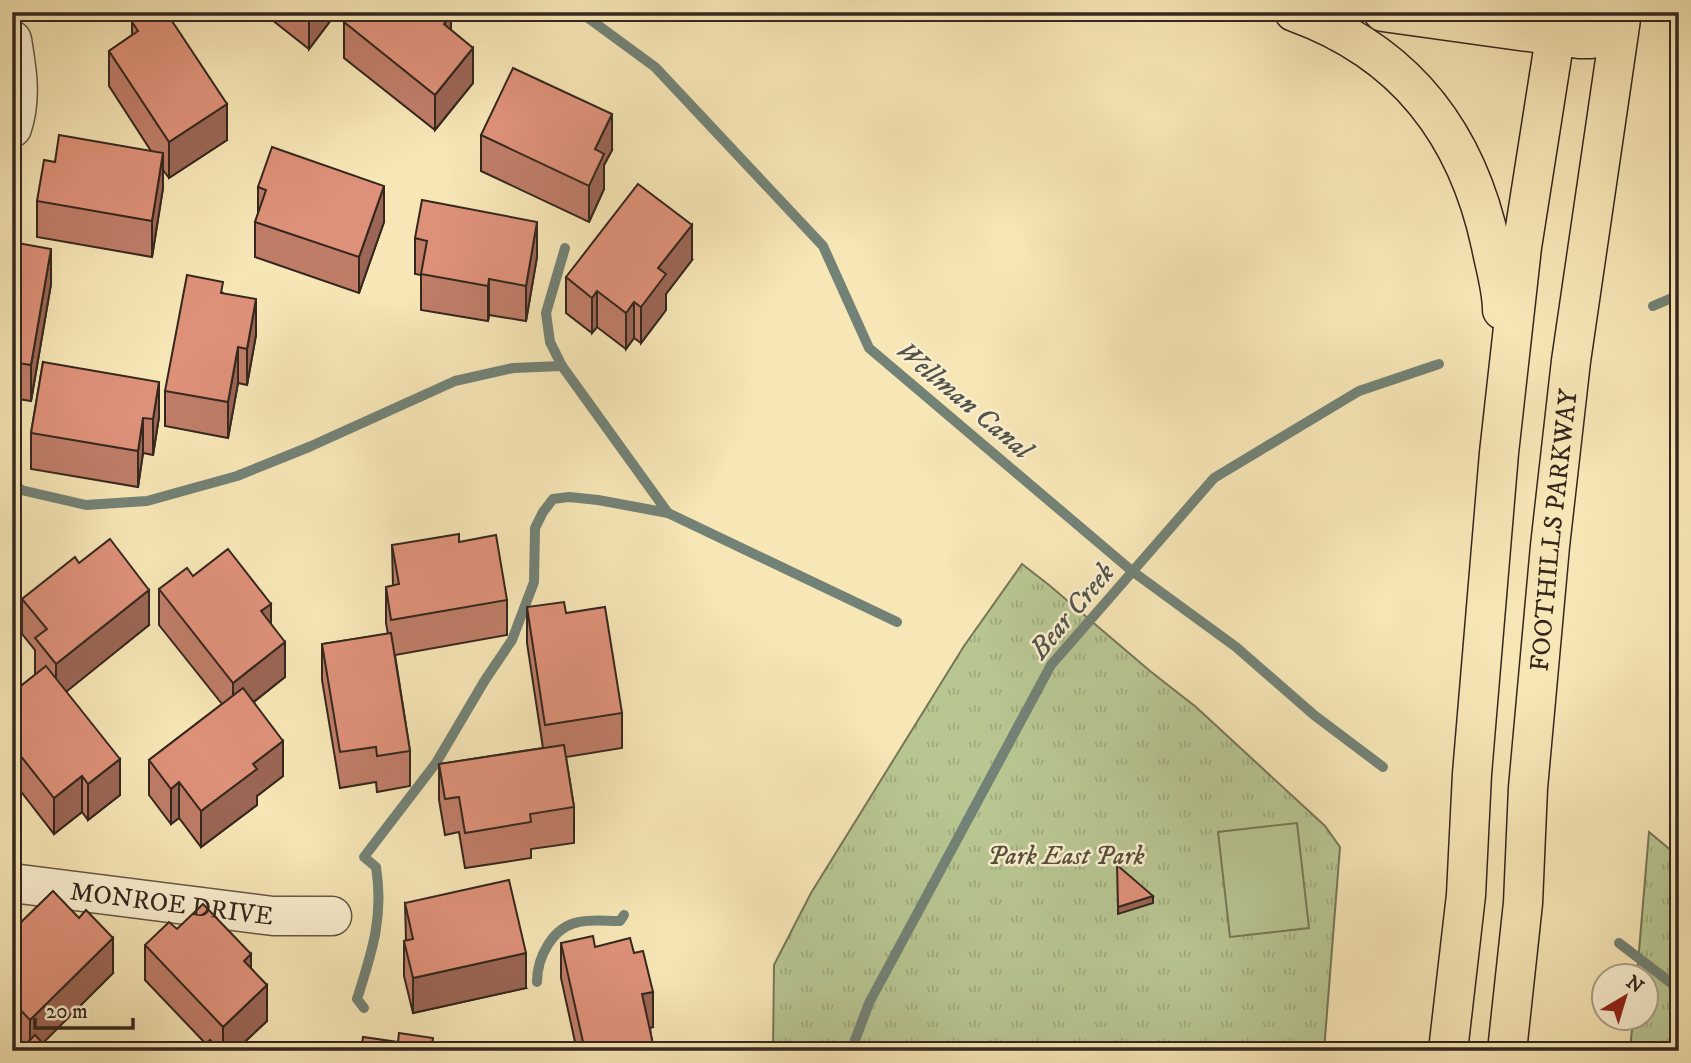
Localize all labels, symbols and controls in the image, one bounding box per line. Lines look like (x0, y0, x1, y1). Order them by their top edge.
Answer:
water label: Wellman Canal (889, 333, 1041, 469)
street label: FOOTHILLS PARKWAY (1524, 387, 1586, 673)
water label: Bear Creek (1021, 556, 1123, 667)
park label: Park East Park (987, 840, 1145, 873)
street label: MONROE DRIVE (68, 876, 275, 934)
north arrow (1590, 962, 1660, 1032)
text: N (1621, 971, 1648, 999)
scale bar (35, 986, 133, 1030)
text: 20 m (46, 999, 88, 1025)

